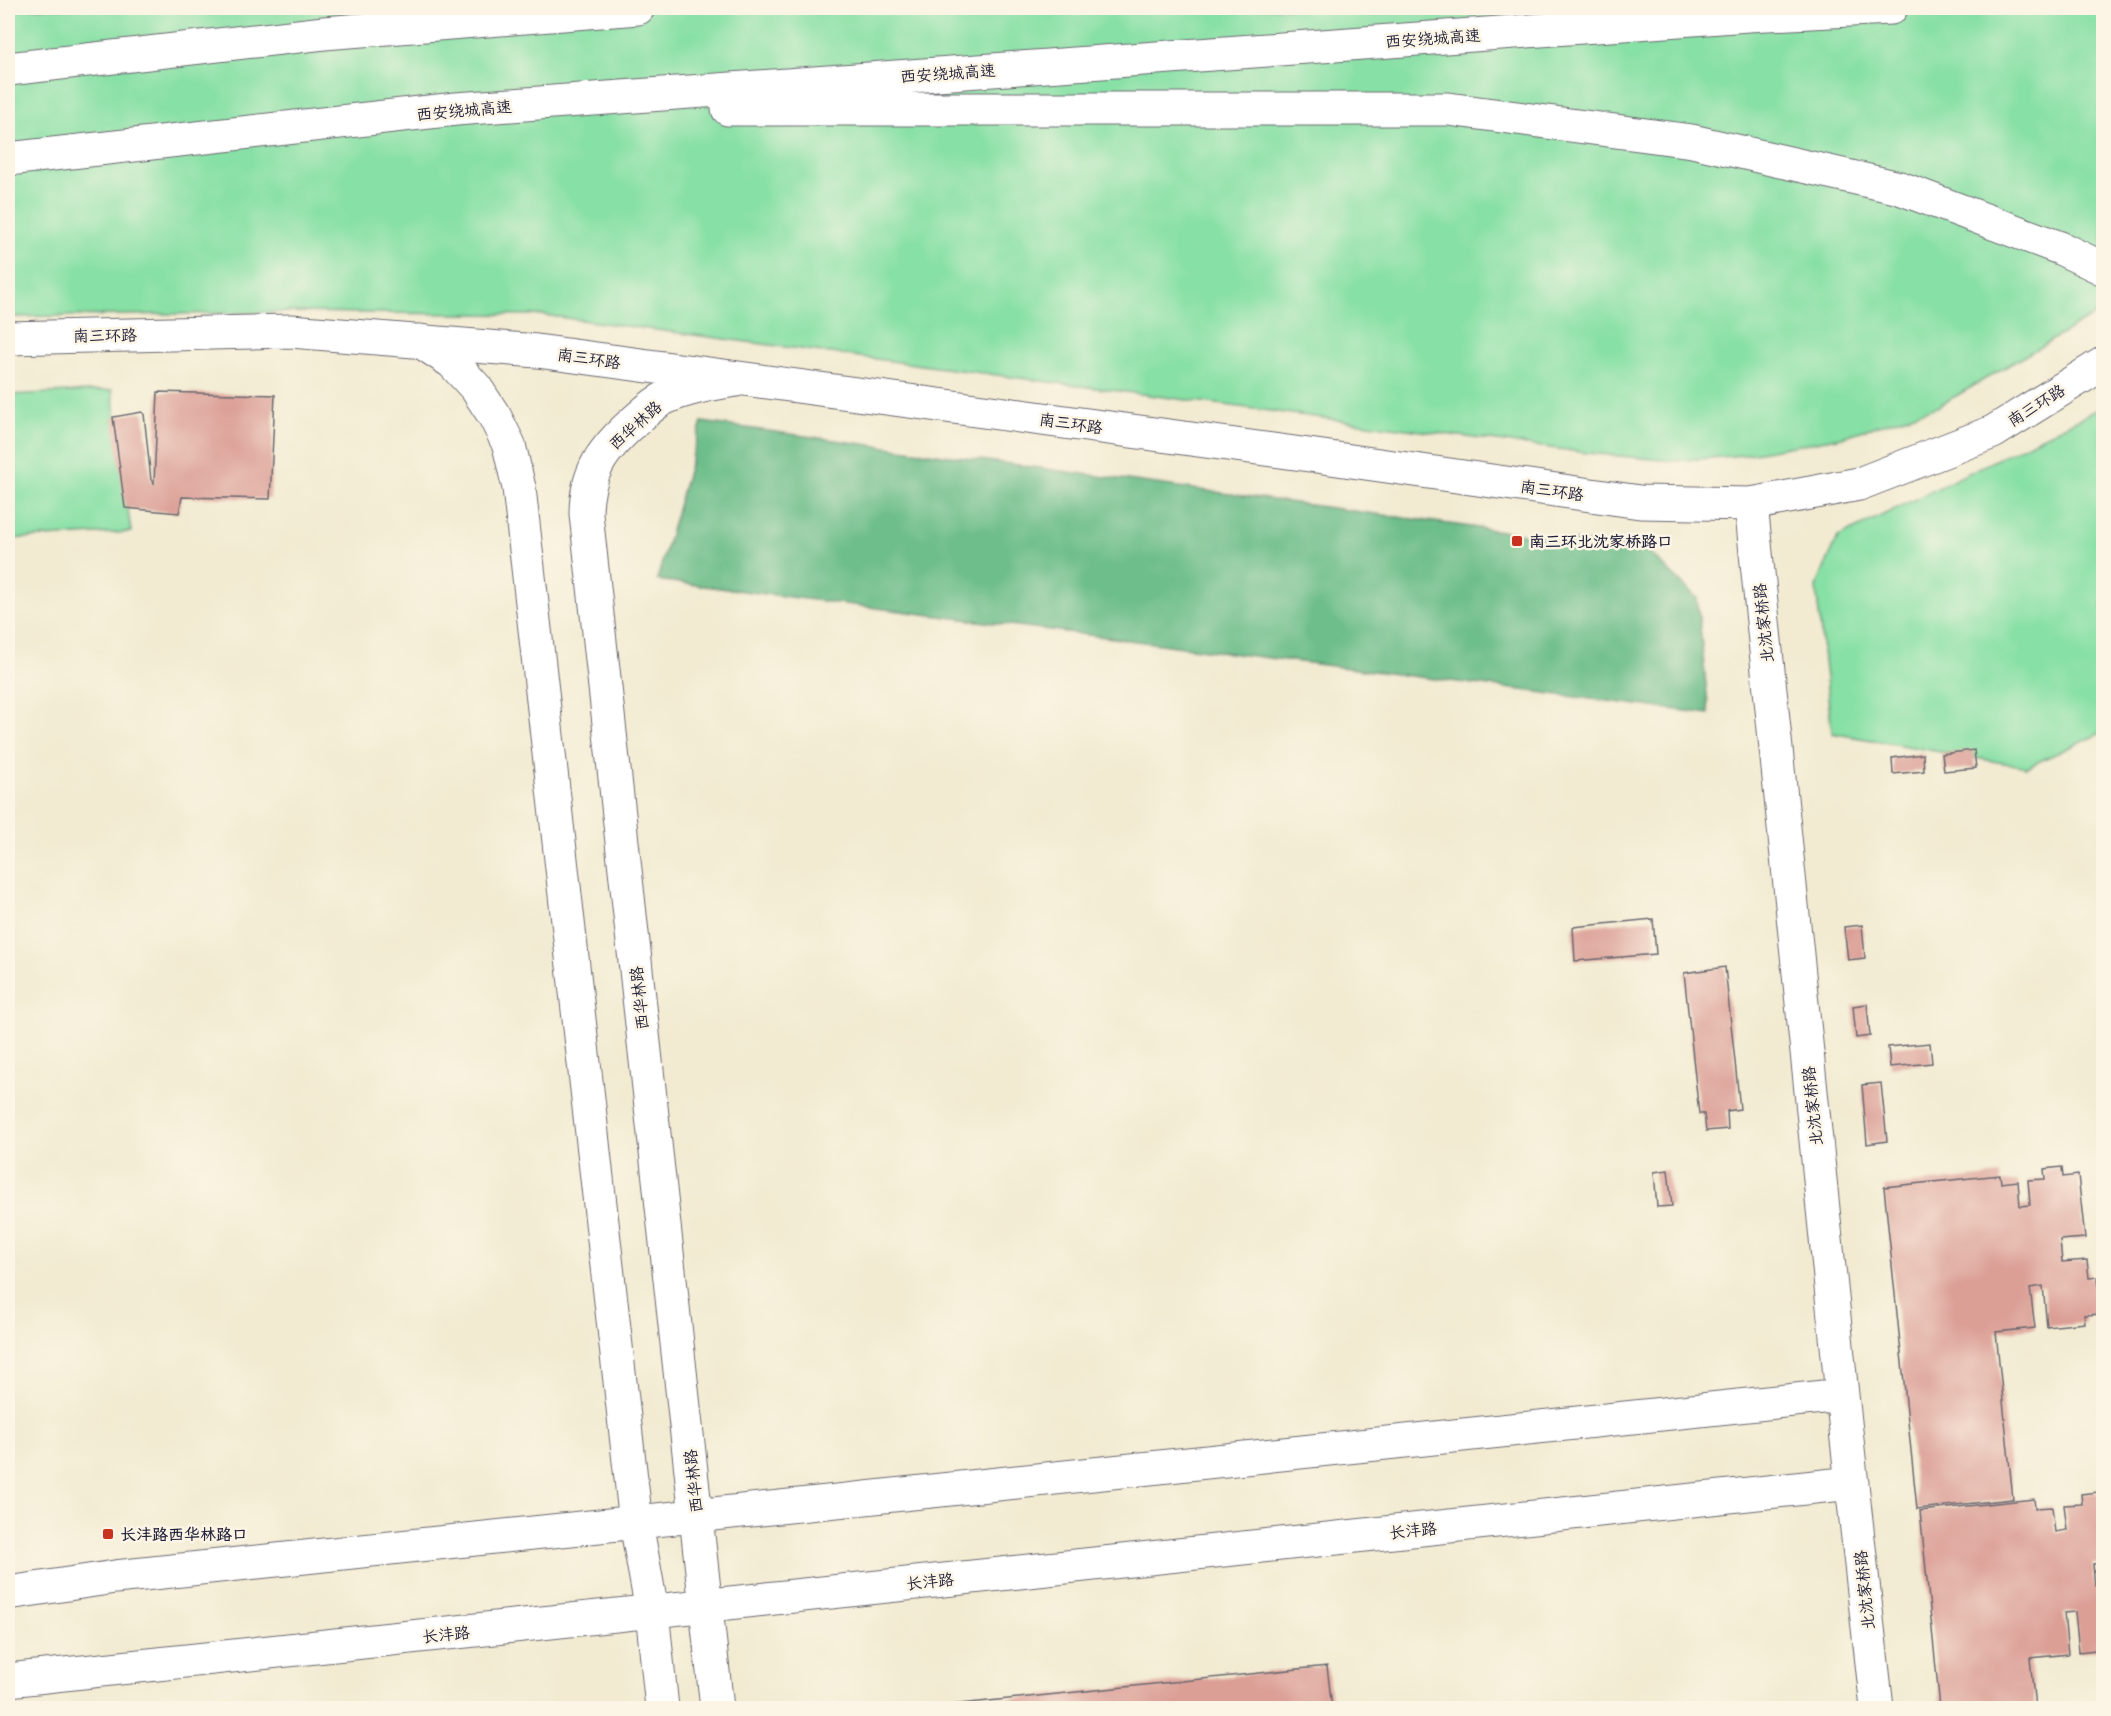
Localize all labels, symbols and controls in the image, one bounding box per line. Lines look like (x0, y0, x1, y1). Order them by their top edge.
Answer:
street label: 西安绕城高速 (1384, 25, 1482, 51)
street label: 西安绕城高速 (899, 60, 997, 86)
street label: 西安绕城高速 (415, 96, 513, 124)
street label: 南三环路 (73, 324, 137, 346)
street label: 南三环路 (556, 344, 622, 372)
street label: 南三环路 (2004, 380, 2068, 430)
street label: 西华林路 (605, 396, 665, 454)
street label: 南三环路 (1038, 409, 1104, 437)
street label: 南三环路 (1519, 476, 1585, 504)
place label: 南三环北沈家桥路口 (1529, 531, 1673, 551)
marker: 南三环北沈家桥路口 (1510, 534, 1524, 548)
street label: 北沈家桥路 (1749, 582, 1777, 664)
street label: 西华林路 (626, 965, 652, 1031)
street label: 北沈家桥路 (1798, 1065, 1826, 1147)
street label: 西华林路 (680, 1448, 706, 1514)
street label: 长沣路 (1388, 1518, 1438, 1542)
place label: 长沣路西华林路口 (120, 1524, 248, 1544)
marker: 长沣路西华林路口 (101, 1527, 115, 1541)
street label: 北沈家桥路 (1850, 1549, 1878, 1631)
street label: 长沣路 (905, 1569, 955, 1593)
street label: 长沣路 (421, 1622, 471, 1646)

